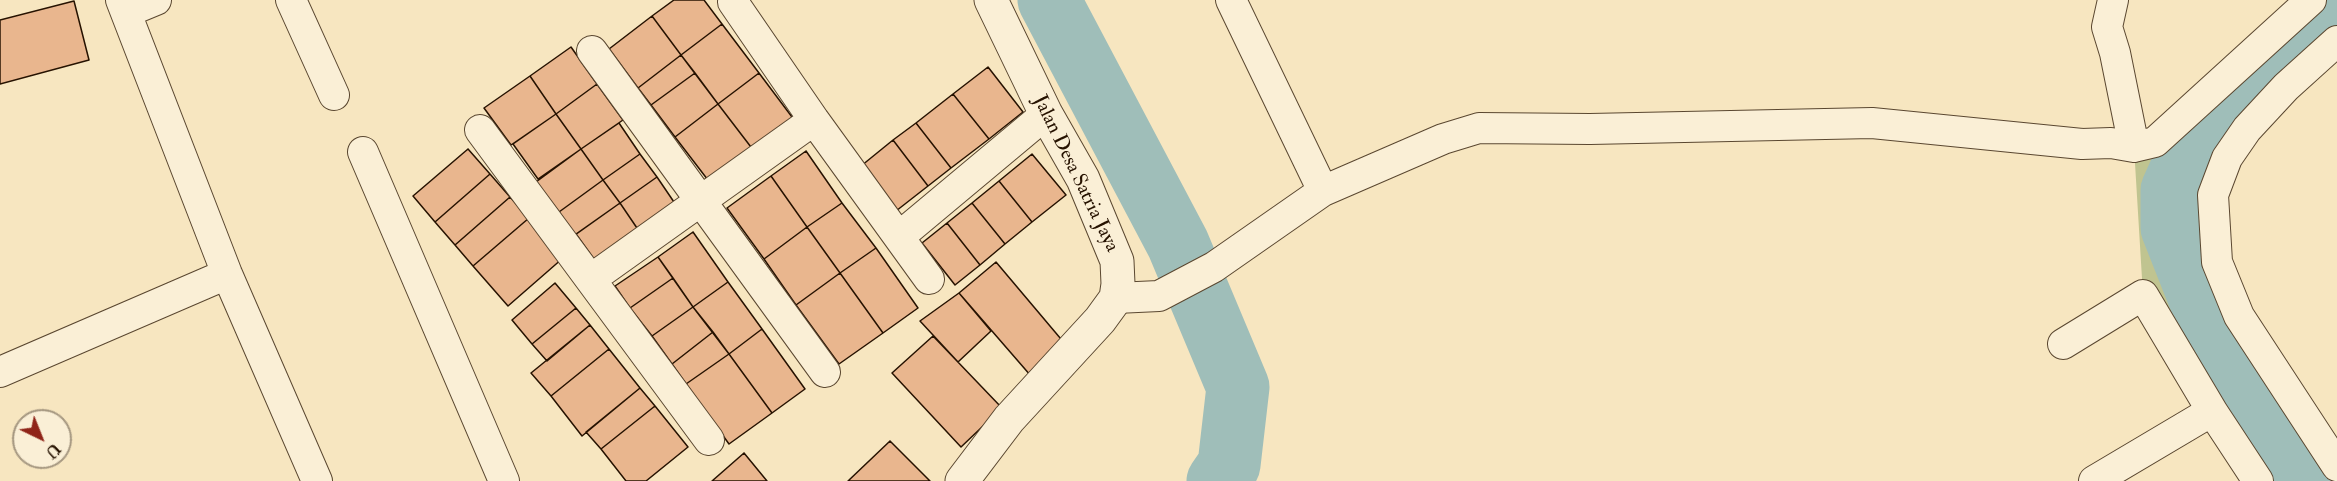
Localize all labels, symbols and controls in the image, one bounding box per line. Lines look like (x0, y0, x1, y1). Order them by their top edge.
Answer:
street label: Jalan Desa Satria Jaya (1027, 92, 1123, 256)
north arrow (12, 409, 72, 469)
text: U (41, 439, 65, 463)

